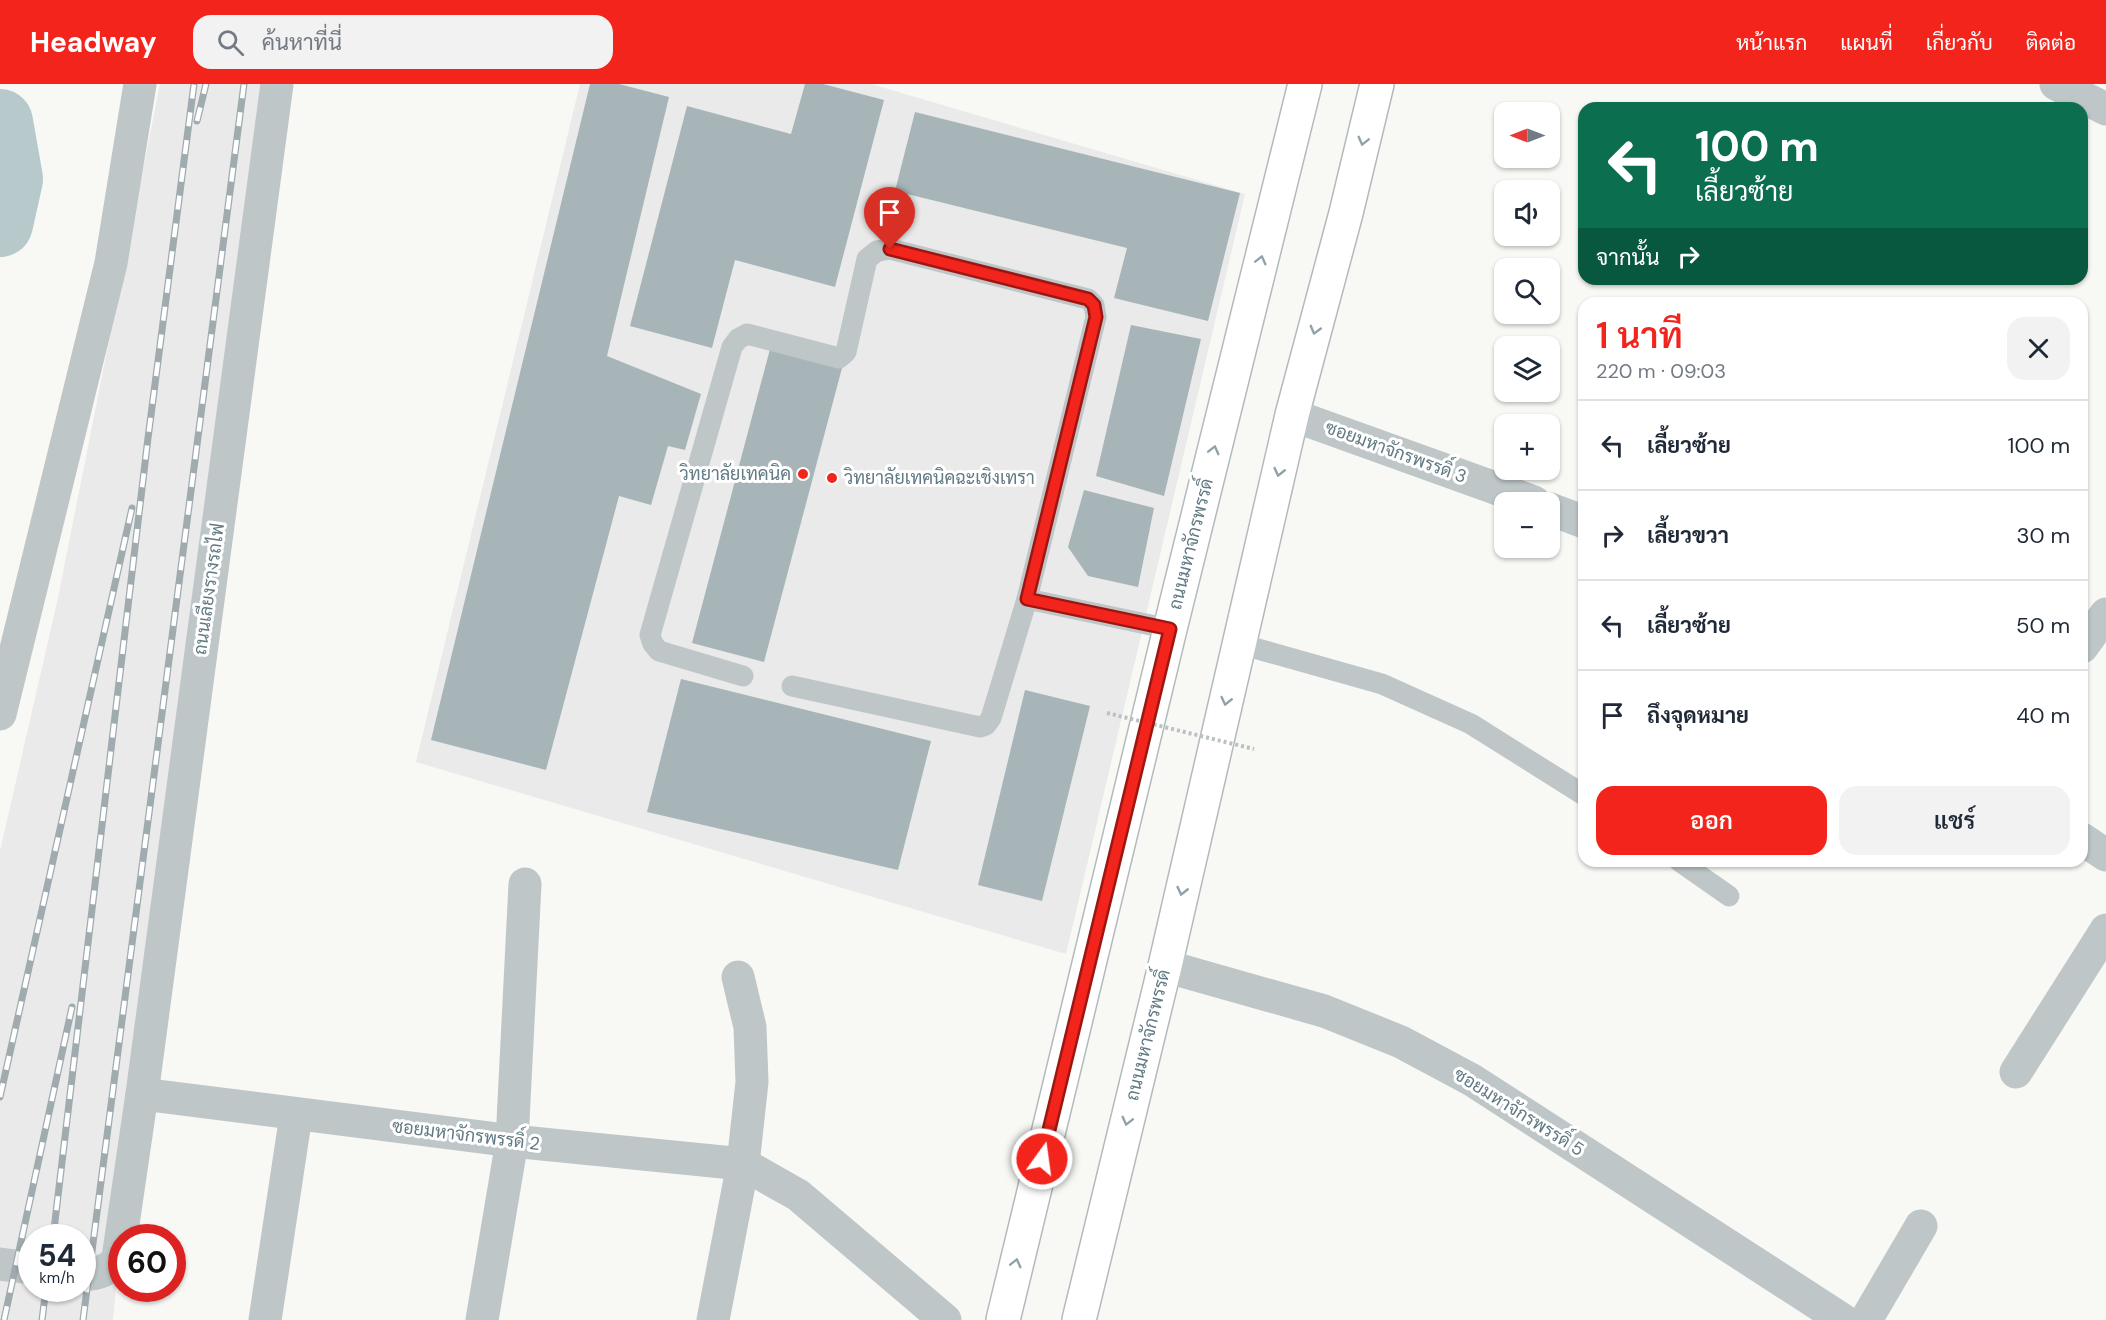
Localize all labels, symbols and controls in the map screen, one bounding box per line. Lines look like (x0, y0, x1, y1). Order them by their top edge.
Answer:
search box (193, 15, 613, 69)
text: Headway (30, 24, 157, 61)
icon: search (214, 26, 247, 59)
text: ค้นหาที่นี่ (262, 28, 342, 57)
text: หน้าแรก (1736, 29, 1807, 57)
text: แผนที่ (1840, 29, 1893, 57)
text: เกี่ยวกับ (1926, 29, 1993, 57)
text: ติดต่อ (2026, 29, 2076, 57)
north arrow (1494, 102, 1560, 168)
map controls (1494, 102, 1560, 558)
text: 100 m (1695, 119, 1819, 174)
icon: left (1596, 126, 1674, 204)
one-way arrow (1358, 136, 1371, 146)
text: เลี้ยวซ้าย (1695, 174, 1793, 209)
button: sound (1494, 180, 1560, 246)
pin (864, 187, 915, 249)
icon: arrive (873, 196, 906, 229)
icon: right (1672, 240, 1705, 273)
text: จากนั้น (1596, 243, 1660, 272)
one-way arrow (1254, 255, 1267, 265)
button: search (1494, 258, 1560, 324)
text: 1 นาที (1596, 312, 1683, 359)
button: close (2007, 317, 2070, 380)
one-way arrow (1309, 325, 1322, 335)
button: layers (1494, 336, 1560, 402)
text: 220 m · 09:03 (1596, 358, 1726, 384)
street label: ซอยมหาจักรพรรดิ์ 3 (1322, 411, 1471, 489)
button: + (1494, 414, 1560, 480)
icon: left (1596, 429, 1629, 462)
text: เลี้ยวซ้าย (1647, 431, 1731, 460)
text: 100 m (2008, 431, 2070, 460)
one-way arrow (1207, 445, 1220, 455)
place label: วิทยาลัยเทคนิค (679, 462, 791, 486)
place label: วิทยาลัยเทคนิคฉะเชิงเทรา (843, 466, 1035, 490)
marker: วิทยาลัยเทคนิค (796, 467, 810, 481)
one-way arrow (1273, 467, 1286, 477)
marker: วิทยาลัยเทคนิคฉะเชิงเทรา (825, 471, 839, 485)
street label: ถนนมหาจักรพรรดิ์ (1159, 475, 1219, 612)
button: − (1494, 492, 1560, 558)
icon: right (1596, 519, 1629, 552)
text: เลี้ยวขวา (1647, 521, 1729, 550)
text: 30 m (2016, 521, 2070, 550)
street label: ถนนเลียงรางรถไฟ (187, 522, 230, 656)
icon: left (1596, 609, 1629, 642)
text: เลี้ยวซ้าย (1647, 611, 1731, 640)
text: 50 m (2016, 611, 2070, 640)
one-way arrow (1221, 696, 1234, 706)
icon: arrive (1596, 699, 1629, 732)
text: ถึงจุดหมาย (1647, 701, 1749, 730)
text: 40 m (2016, 701, 2070, 730)
button: ออก (1596, 786, 1827, 855)
button: แชร์ (1839, 786, 2070, 855)
one-way arrow (1177, 886, 1190, 896)
street label: ถนนมหาจักรพรรดิ์ (1116, 966, 1176, 1103)
street label: ซอยมหาจักรพรรดิ์ 5 (1449, 1059, 1591, 1162)
street label: ซอยมหาจักรพรรดิ์ 2 (391, 1110, 542, 1156)
one-way arrow (1121, 1116, 1134, 1126)
position arrow (1010, 1127, 1074, 1191)
speed limit sign: 60 (108, 1224, 186, 1302)
text: 54 (38, 1236, 76, 1275)
one-way arrow (1009, 1258, 1022, 1268)
text: km/h (39, 1268, 75, 1288)

